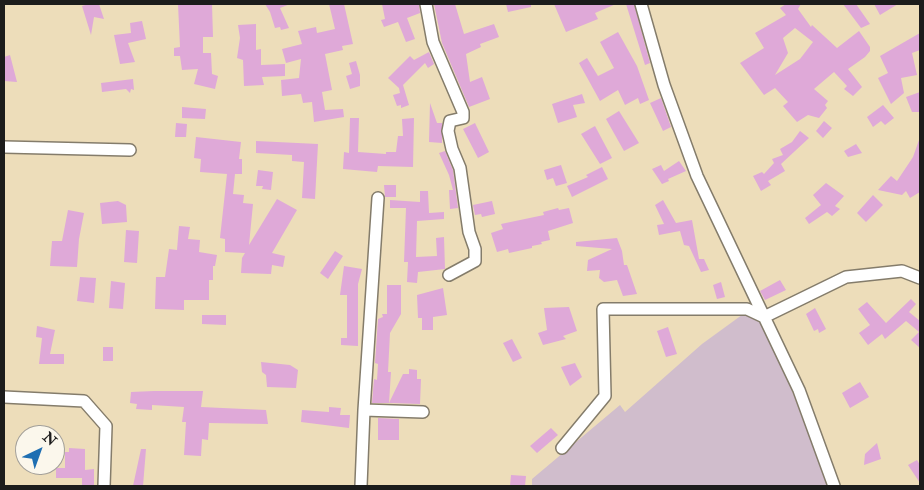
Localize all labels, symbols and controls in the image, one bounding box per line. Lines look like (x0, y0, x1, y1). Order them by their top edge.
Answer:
north arrow (15, 425, 65, 475)
text: N (39, 429, 60, 450)

